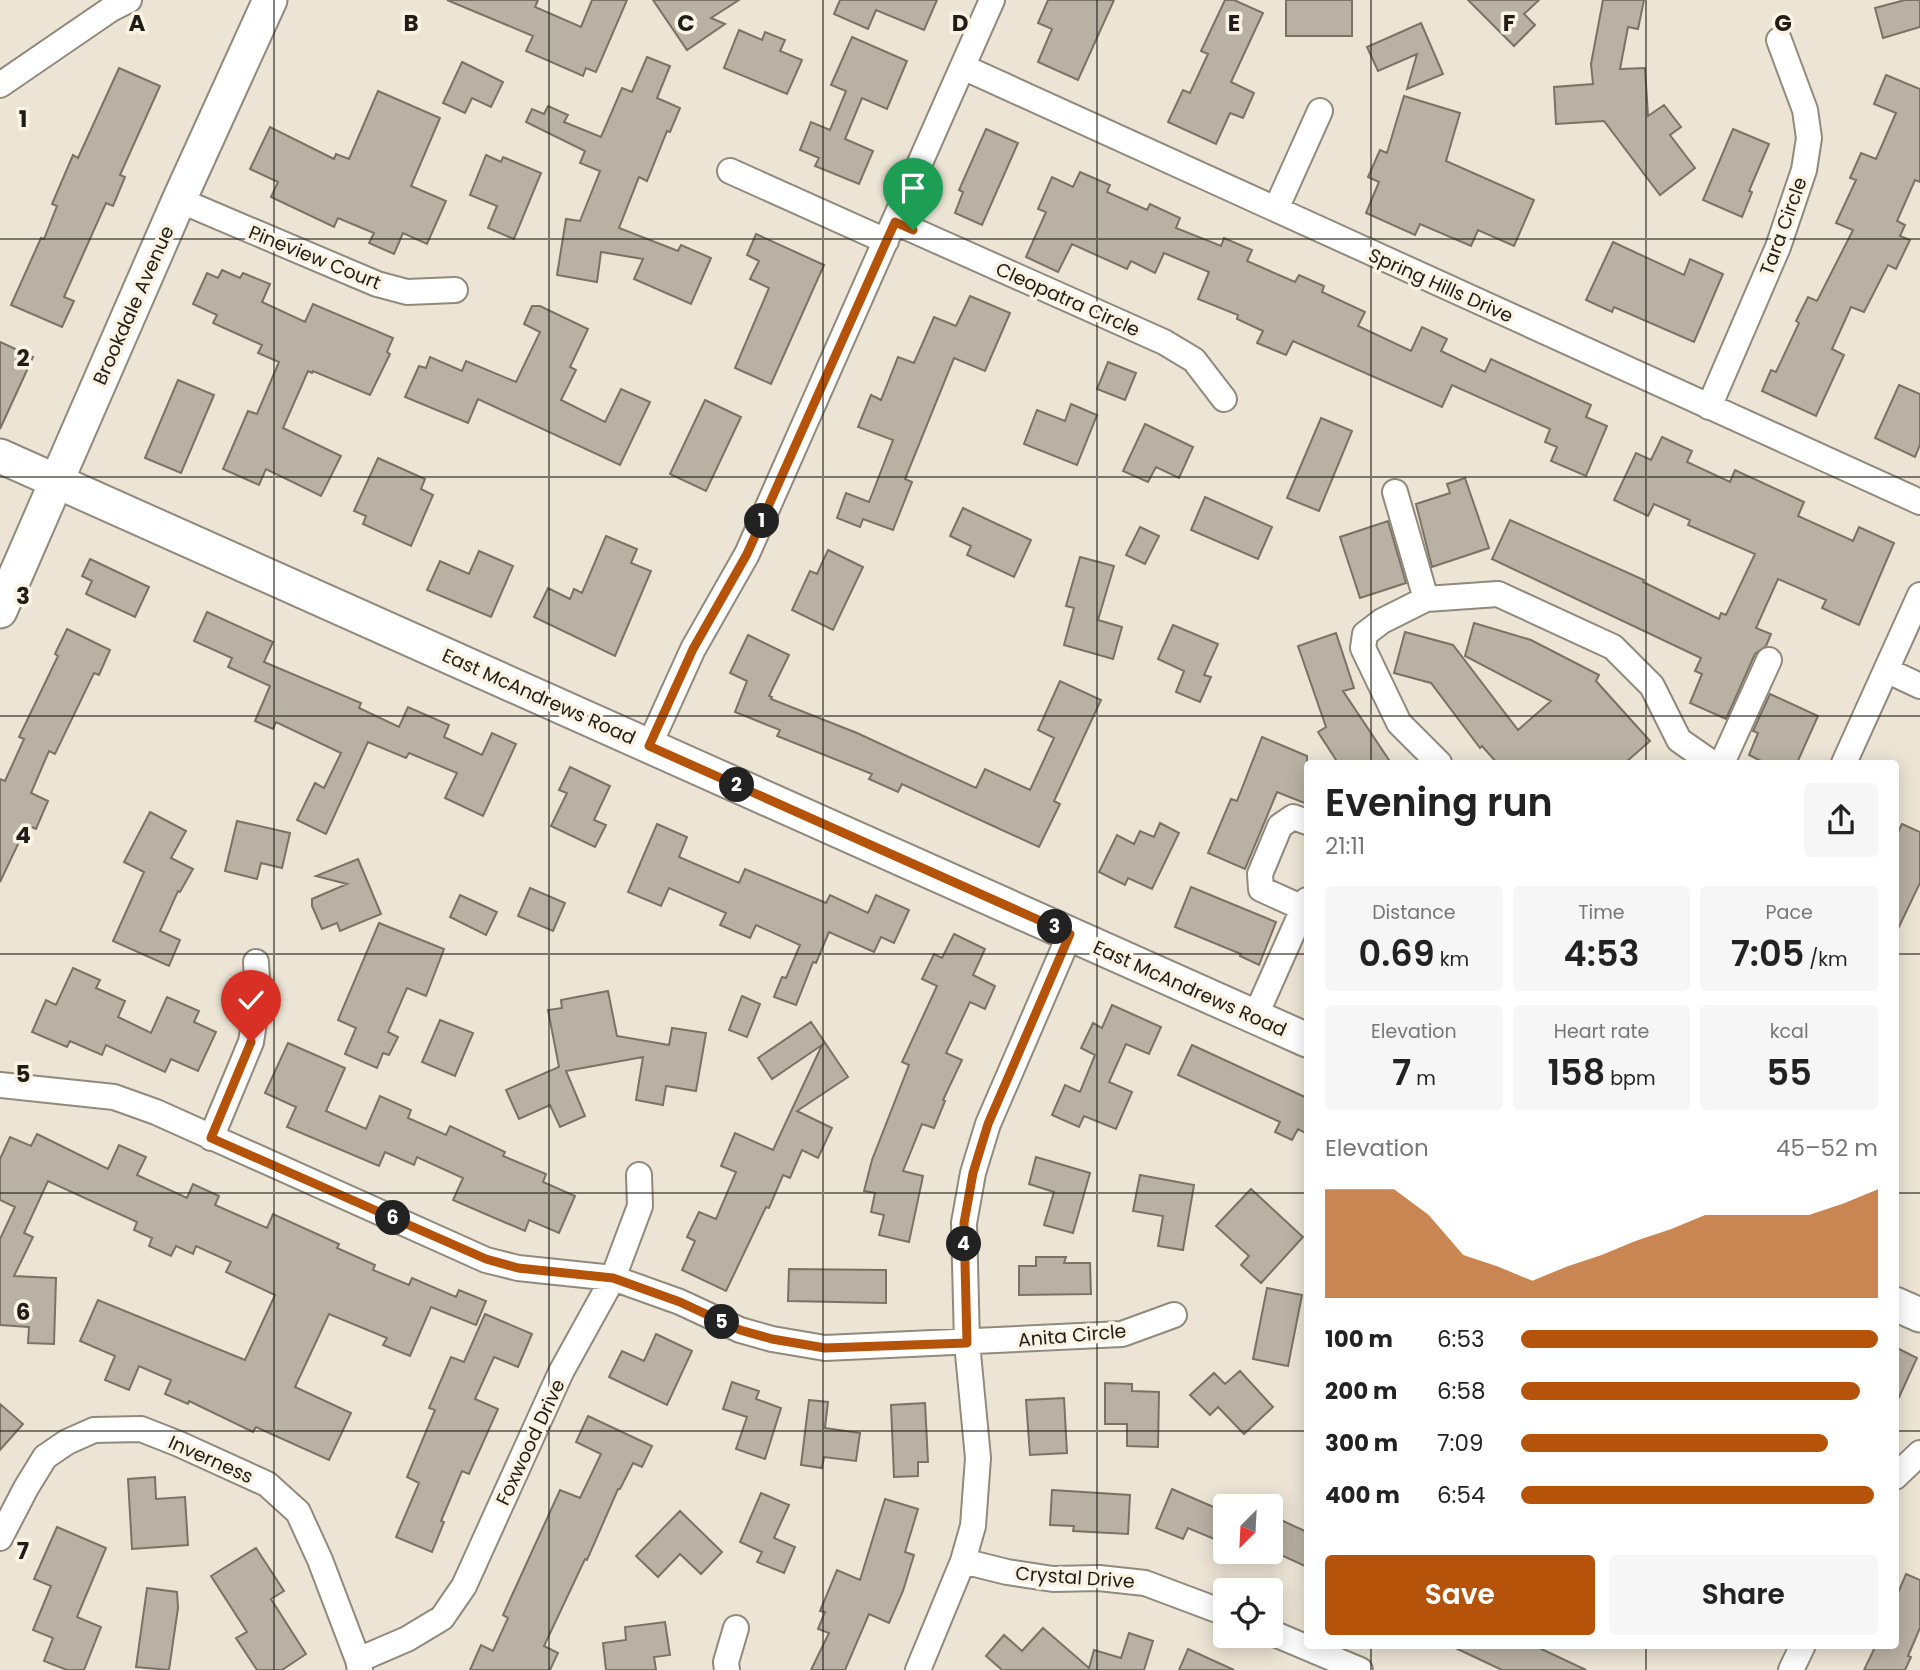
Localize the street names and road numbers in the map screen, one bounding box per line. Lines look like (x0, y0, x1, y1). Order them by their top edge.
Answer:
street label: Tara Circle (1753, 173, 1814, 279)
street label: Pineview Court (245, 219, 385, 296)
street label: Brookdale Avenue (86, 221, 181, 389)
street label: Spring Hills Drive (1364, 241, 1517, 329)
street label: Cleopatra Circle (991, 256, 1144, 343)
street label: East McAndrews Road (438, 642, 640, 751)
street label: East McAndrews Road (1089, 934, 1291, 1043)
street label: Anita Circle (1017, 1317, 1127, 1354)
street label: Foxwood Drive (489, 1375, 571, 1510)
street label: Inverness (164, 1429, 257, 1490)
street label: Crystal Drive (1014, 1560, 1136, 1595)

